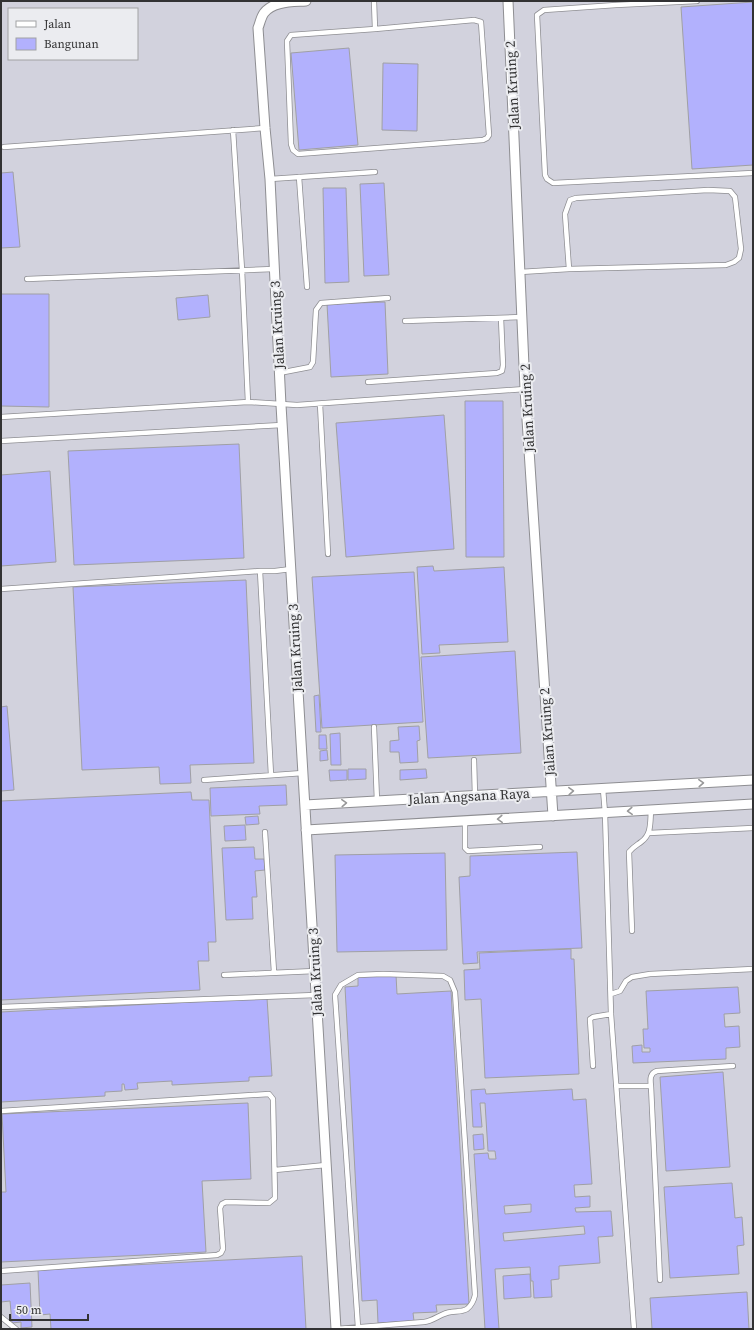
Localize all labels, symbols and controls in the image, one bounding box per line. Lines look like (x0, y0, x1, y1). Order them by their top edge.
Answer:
legend (8, 8, 138, 60)
text: Jalan (43, 16, 71, 32)
text: Bangunan (44, 36, 99, 52)
street label: Jalan Kruing 2 (500, 40, 524, 131)
street label: Jalan Kruing 3 (265, 280, 289, 371)
street label: Jalan Kruing 2 (515, 363, 539, 454)
street label: Jalan Kruing 3 (283, 603, 307, 694)
street label: Jalan Kruing 2 (534, 687, 560, 778)
one-way arrow (698, 779, 704, 788)
street label: Jalan Angsana Raya (407, 783, 531, 809)
one-way arrow (568, 786, 574, 795)
one-way arrow (341, 799, 347, 808)
one-way arrow (627, 807, 633, 815)
one-way arrow (497, 814, 503, 823)
street label: Jalan Kruing 3 (303, 927, 327, 1018)
scale bar (10, 1296, 88, 1322)
text: 50 m (16, 1302, 42, 1318)

